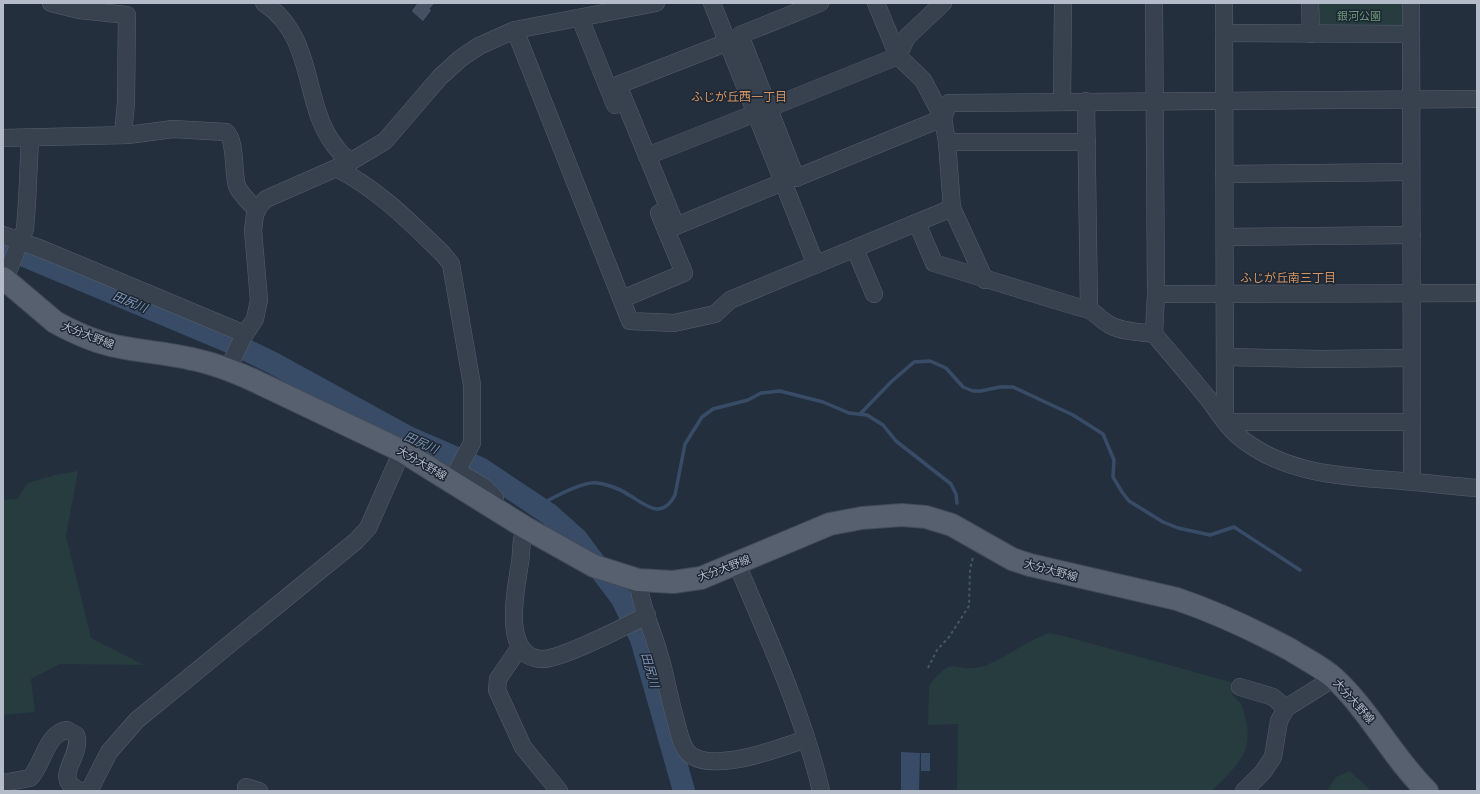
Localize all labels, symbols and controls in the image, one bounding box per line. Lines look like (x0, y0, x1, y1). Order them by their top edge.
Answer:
park label: 銀河公園 (1337, 9, 1381, 23)
district label: ふじが丘西一丁目 (691, 89, 787, 105)
district label: ふじが丘南三丁目 (1240, 270, 1336, 286)
water label: 田尻川 (110, 288, 152, 317)
street label: 大分大野線 (60, 319, 116, 351)
water label: 田尻川 (401, 428, 443, 458)
street label: 大分大野線 (395, 443, 449, 483)
street label: 大分大野線 (696, 552, 752, 584)
street label: 大分大野線 (1023, 556, 1079, 584)
water label: 田尻川 (637, 650, 663, 691)
street label: 大分大野線 (1330, 676, 1378, 726)

